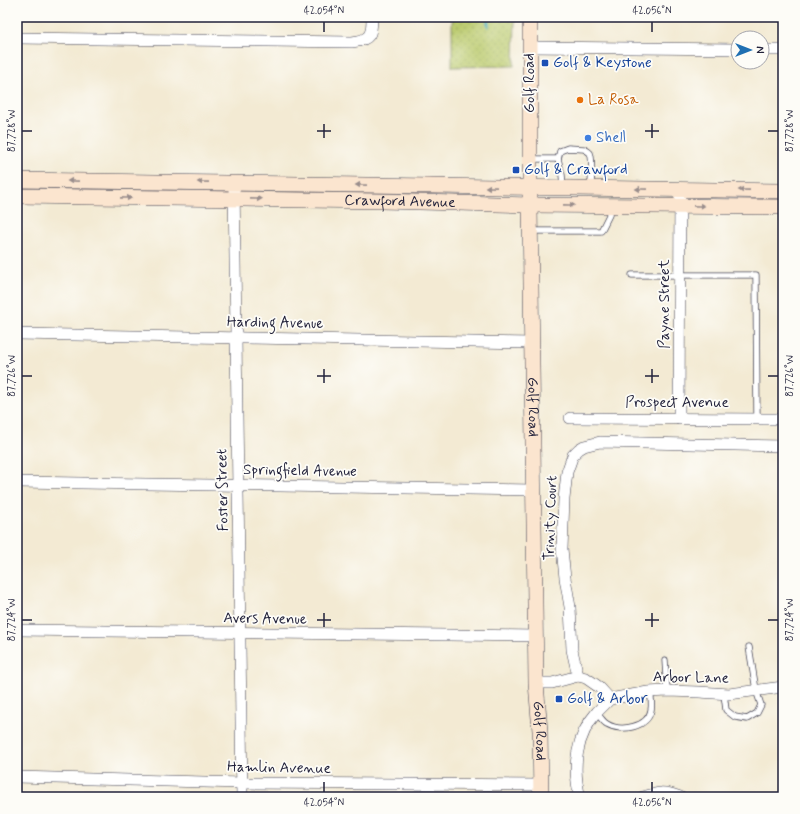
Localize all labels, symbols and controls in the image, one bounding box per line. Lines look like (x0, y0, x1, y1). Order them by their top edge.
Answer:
text: 42.054°N (304, 4, 344, 18)
text: 42.056°N (632, 4, 672, 18)
north arrow (730, 30, 770, 70)
text: N (752, 46, 766, 54)
street label: Golf Road (520, 53, 540, 113)
place label: Golf & Keystone (553, 53, 652, 73)
marker: Golf & Keystone (540, 58, 550, 68)
place label: La Rosa (588, 90, 639, 110)
marker: La Rosa (575, 95, 585, 105)
text: 87.728°W (5, 110, 19, 152)
text: 87.728°W (783, 110, 797, 152)
place label: Shell (596, 128, 626, 148)
marker: Shell (583, 133, 593, 143)
place label: Golf & Crawford (524, 160, 628, 182)
marker: Golf & Crawford (511, 165, 521, 175)
one-way arrow (66, 178, 79, 184)
one-way arrow (196, 179, 209, 185)
one-way arrow (354, 182, 367, 188)
one-way arrow (484, 184, 497, 190)
one-way arrow (634, 186, 647, 192)
one-way arrow (737, 187, 750, 193)
street label: Crawford Avenue (344, 190, 456, 213)
one-way arrow (120, 194, 132, 201)
one-way arrow (250, 196, 262, 203)
one-way arrow (563, 202, 576, 208)
one-way arrow (693, 203, 706, 209)
street label: Payne Street (655, 259, 675, 349)
street label: Harding Avenue (227, 312, 323, 335)
text: 87.726°W (5, 355, 19, 397)
text: 87.726°W (783, 355, 797, 397)
street label: Golf Road (522, 377, 543, 437)
street label: Prospect Avenue (625, 393, 729, 413)
street label: Foster Street (212, 448, 234, 532)
street label: Springfield Avenue (243, 460, 357, 483)
street label: Trinity Court (540, 475, 562, 561)
text: 87.724°W (5, 599, 19, 641)
text: 87.724°W (783, 599, 797, 641)
street label: Avers Avenue (223, 608, 307, 630)
street label: Arbor Lane (653, 667, 729, 689)
place label: Golf & Arbor (567, 689, 648, 709)
marker: Golf & Arbor (554, 694, 564, 704)
street label: Golf Road (528, 700, 550, 761)
street label: Hamlin Avenue (227, 757, 331, 779)
text: 42.054°N (304, 796, 344, 810)
text: 42.056°N (632, 796, 672, 810)

